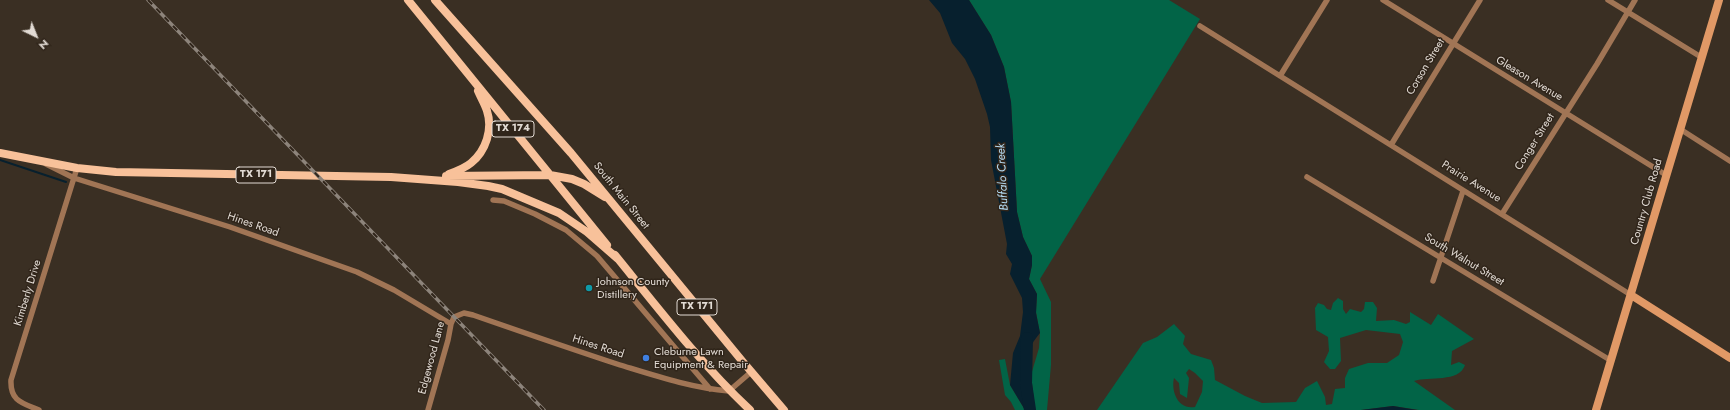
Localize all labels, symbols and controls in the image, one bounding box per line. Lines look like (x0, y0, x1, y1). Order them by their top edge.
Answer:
north arrow (16, 16, 56, 56)
text: N (36, 36, 53, 54)
street label: Corson Street (1404, 37, 1448, 97)
street label: Gleason Avenue (1493, 54, 1565, 104)
street label: Conger Street (1512, 111, 1558, 173)
road number: TX 174 (492, 121, 534, 137)
water label: Buffalo Creek (994, 143, 1012, 211)
street label: Country Club Road (1628, 157, 1666, 247)
street label: Prairie Avenue (1439, 158, 1503, 206)
street label: South Main Street (590, 160, 652, 232)
road number: TX 171 (236, 167, 276, 183)
street label: Hines Road (225, 210, 281, 240)
street label: South Walnut Street (1422, 231, 1506, 289)
street label: Kimberly Drive (12, 258, 44, 328)
place label: Johnson County Distillery (597, 275, 669, 301)
marker: Johnson County Distillery (584, 283, 594, 293)
road number: TX 171 (677, 299, 717, 315)
street label: Edgewood Lane (416, 320, 448, 396)
street label: Hines Road (570, 332, 626, 362)
place label: Cleburne Lawn Equipment & Repair (654, 345, 748, 371)
marker: Cleburne Lawn Equipment & Repair (641, 353, 651, 363)

